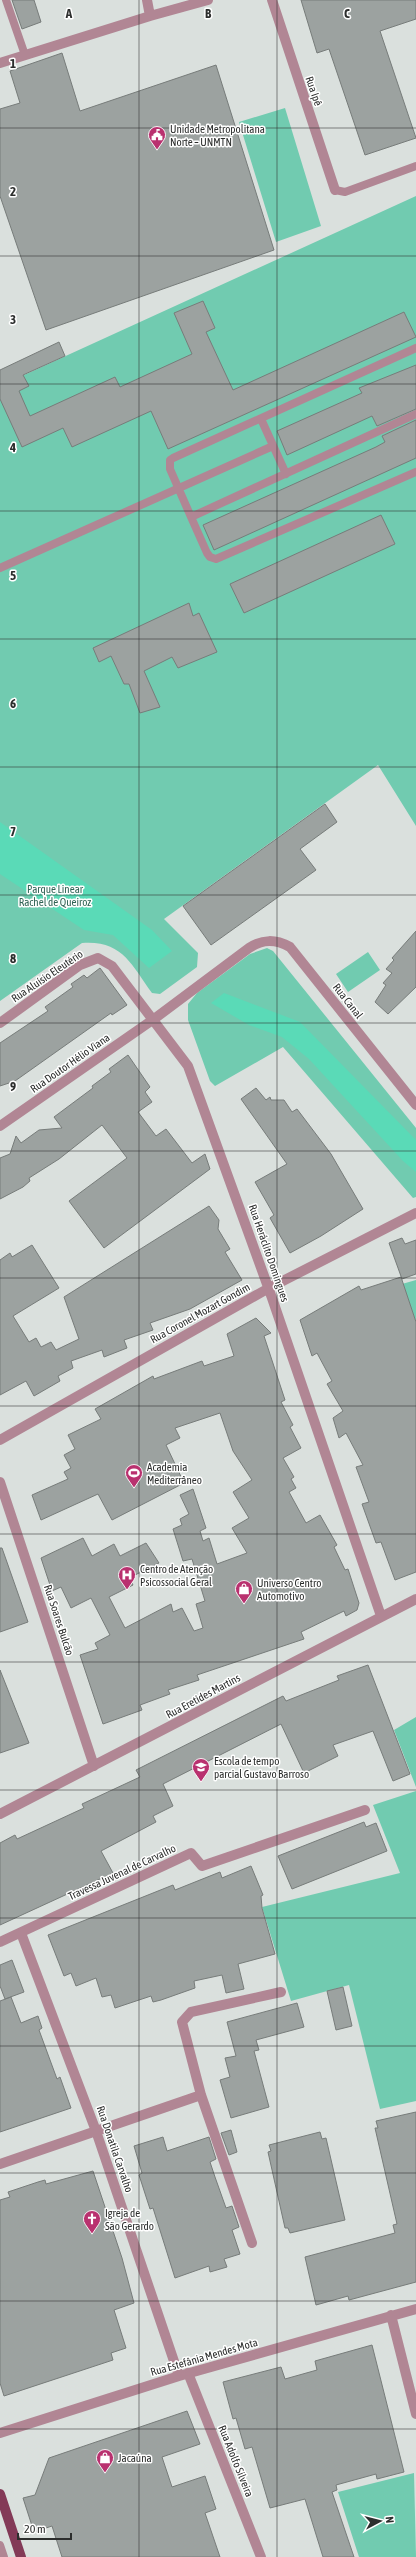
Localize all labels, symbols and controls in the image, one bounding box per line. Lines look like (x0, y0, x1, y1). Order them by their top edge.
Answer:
text: A (65, 6, 73, 21)
text: B (205, 6, 212, 21)
text: C (344, 6, 350, 21)
text: 1 (10, 56, 16, 71)
street label: Rua Ipê (303, 75, 325, 107)
place label: Unidade Metropolitana Norte – UNMTN (170, 123, 265, 148)
public building icon: Unidade Metropolitana Norte – UNMTN (147, 125, 167, 150)
text: 2 (10, 184, 16, 199)
text: 3 (10, 312, 16, 327)
text: 4 (9, 440, 16, 455)
text: 5 (10, 568, 16, 583)
text: 6 (10, 696, 16, 711)
text: 7 (10, 824, 16, 839)
park label: Parque Linear Rachel de Queiroz (19, 883, 91, 908)
street label: Rua Aluísio Eleutério (9, 948, 85, 1004)
text: 8 (10, 951, 16, 966)
street label: Rua Canal (331, 981, 365, 1021)
street label: Rua Doutor Hélio Viana (28, 1031, 112, 1095)
text: 9 (10, 1079, 16, 1094)
street label: Rua Heráclito Domingues (247, 1203, 291, 1303)
street label: Rua Coronel Mozart Gondim (148, 1281, 252, 1345)
place label: Academia Mediterrâneo (147, 1461, 202, 1486)
sports icon: Academia Mediterrâneo (124, 1463, 144, 1488)
place label: Centro de Atenção Psicossocial Geral (140, 1563, 213, 1588)
hospital icon: Centro de Atenção Psicossocial Geral (117, 1565, 137, 1590)
place label: Universo Centro Automotivo (257, 1577, 321, 1602)
shop icon: Universo Centro Automotivo (234, 1579, 254, 1604)
street label: Rua Soares Bulcão (42, 1583, 76, 1657)
street label: Rua Eretides Martins (164, 1671, 242, 1721)
place label: Escola de tempo parcial Gustavo Barroso (214, 1755, 309, 1780)
school or university icon: Escola de tempo parcial Gustavo Barroso (191, 1757, 211, 1782)
street label: Travessa Juvenal de Carvalho (66, 1842, 178, 1902)
street label: Rua Donatila Carvalho (95, 2104, 135, 2194)
place label: Igreja de São Gerardo (105, 2207, 154, 2232)
church icon: Igreja de São Gerardo (82, 2209, 102, 2234)
street label: Rua Estefânia Mendes Mota (149, 2336, 259, 2378)
street label: Rua Adolfo Silveira (216, 2424, 256, 2498)
shop icon: Jacaúna (95, 2448, 115, 2473)
place label: Jacaúna (118, 2452, 152, 2464)
north arrow (360, 2501, 400, 2541)
scale bar (18, 2515, 71, 2541)
text: N (384, 2516, 396, 2524)
text: 20 m (24, 2522, 46, 2536)

